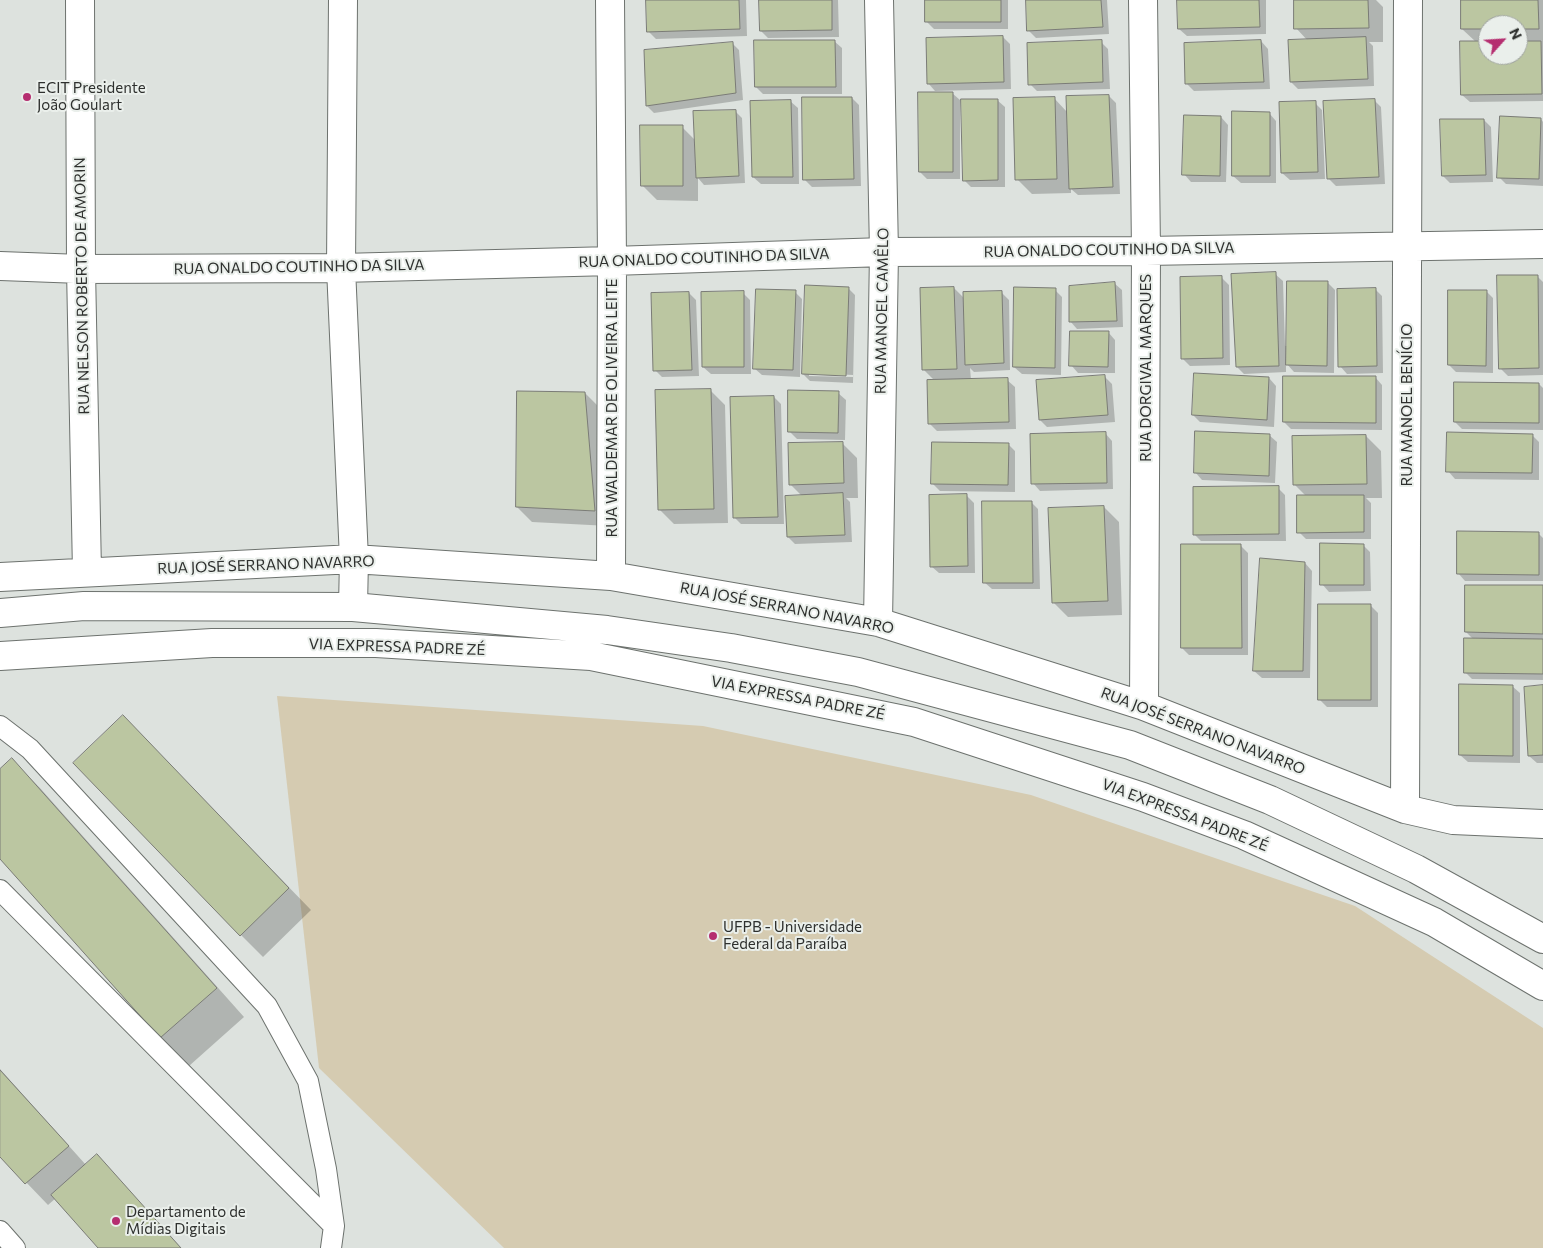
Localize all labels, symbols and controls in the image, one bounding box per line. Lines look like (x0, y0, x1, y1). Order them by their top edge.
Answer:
north arrow (1478, 15, 1528, 65)
text: N (1506, 25, 1526, 42)
place label: ECIT Presidente João Goulart (37, 79, 146, 114)
marker: ECIT Presidente João Goulart (21, 91, 33, 103)
street label: RUA NELSON ROBERTO DE AMORIN (71, 157, 93, 415)
street label: RUA MANOEL CAMÊLO (872, 228, 892, 394)
street label: RUA ONALDO COUTINHO DA SILVA (983, 239, 1235, 261)
street label: RUA ONALDO COUTINHO DA SILVA (578, 245, 830, 271)
street label: RUA ONALDO COUTINHO DA SILVA (173, 256, 425, 278)
street label: RUA DORGIVAL MARQUES (1137, 274, 1155, 462)
street label: RUA WALDEMAR DE OLIVEIRA LEITE (603, 279, 621, 537)
street label: RUA MANOEL BENÍCIO (1398, 324, 1416, 486)
street label: RUA JOSÉ SERRANO NAVARRO (157, 552, 375, 578)
street label: RUA JOSÉ SERRANO NAVARRO (679, 578, 895, 638)
street label: VIA EXPRESSA PADRE ZÉ (308, 635, 486, 659)
street label: VIA EXPRESSA PADRE ZÉ (710, 672, 886, 724)
street label: RUA JOSÉ SERRANO NAVARRO (1098, 684, 1308, 778)
street label: VIA EXPRESSA PADRE ZÉ (1099, 775, 1271, 855)
place label: UFPB - Universidade Federal da Paraíba (723, 918, 862, 953)
marker: UFPB - Universidade Federal da Paraíba (707, 930, 719, 942)
place label: Departamento de Mídias Digitais (126, 1203, 246, 1238)
marker: Departamento de Mídias Digitais (110, 1215, 122, 1227)

